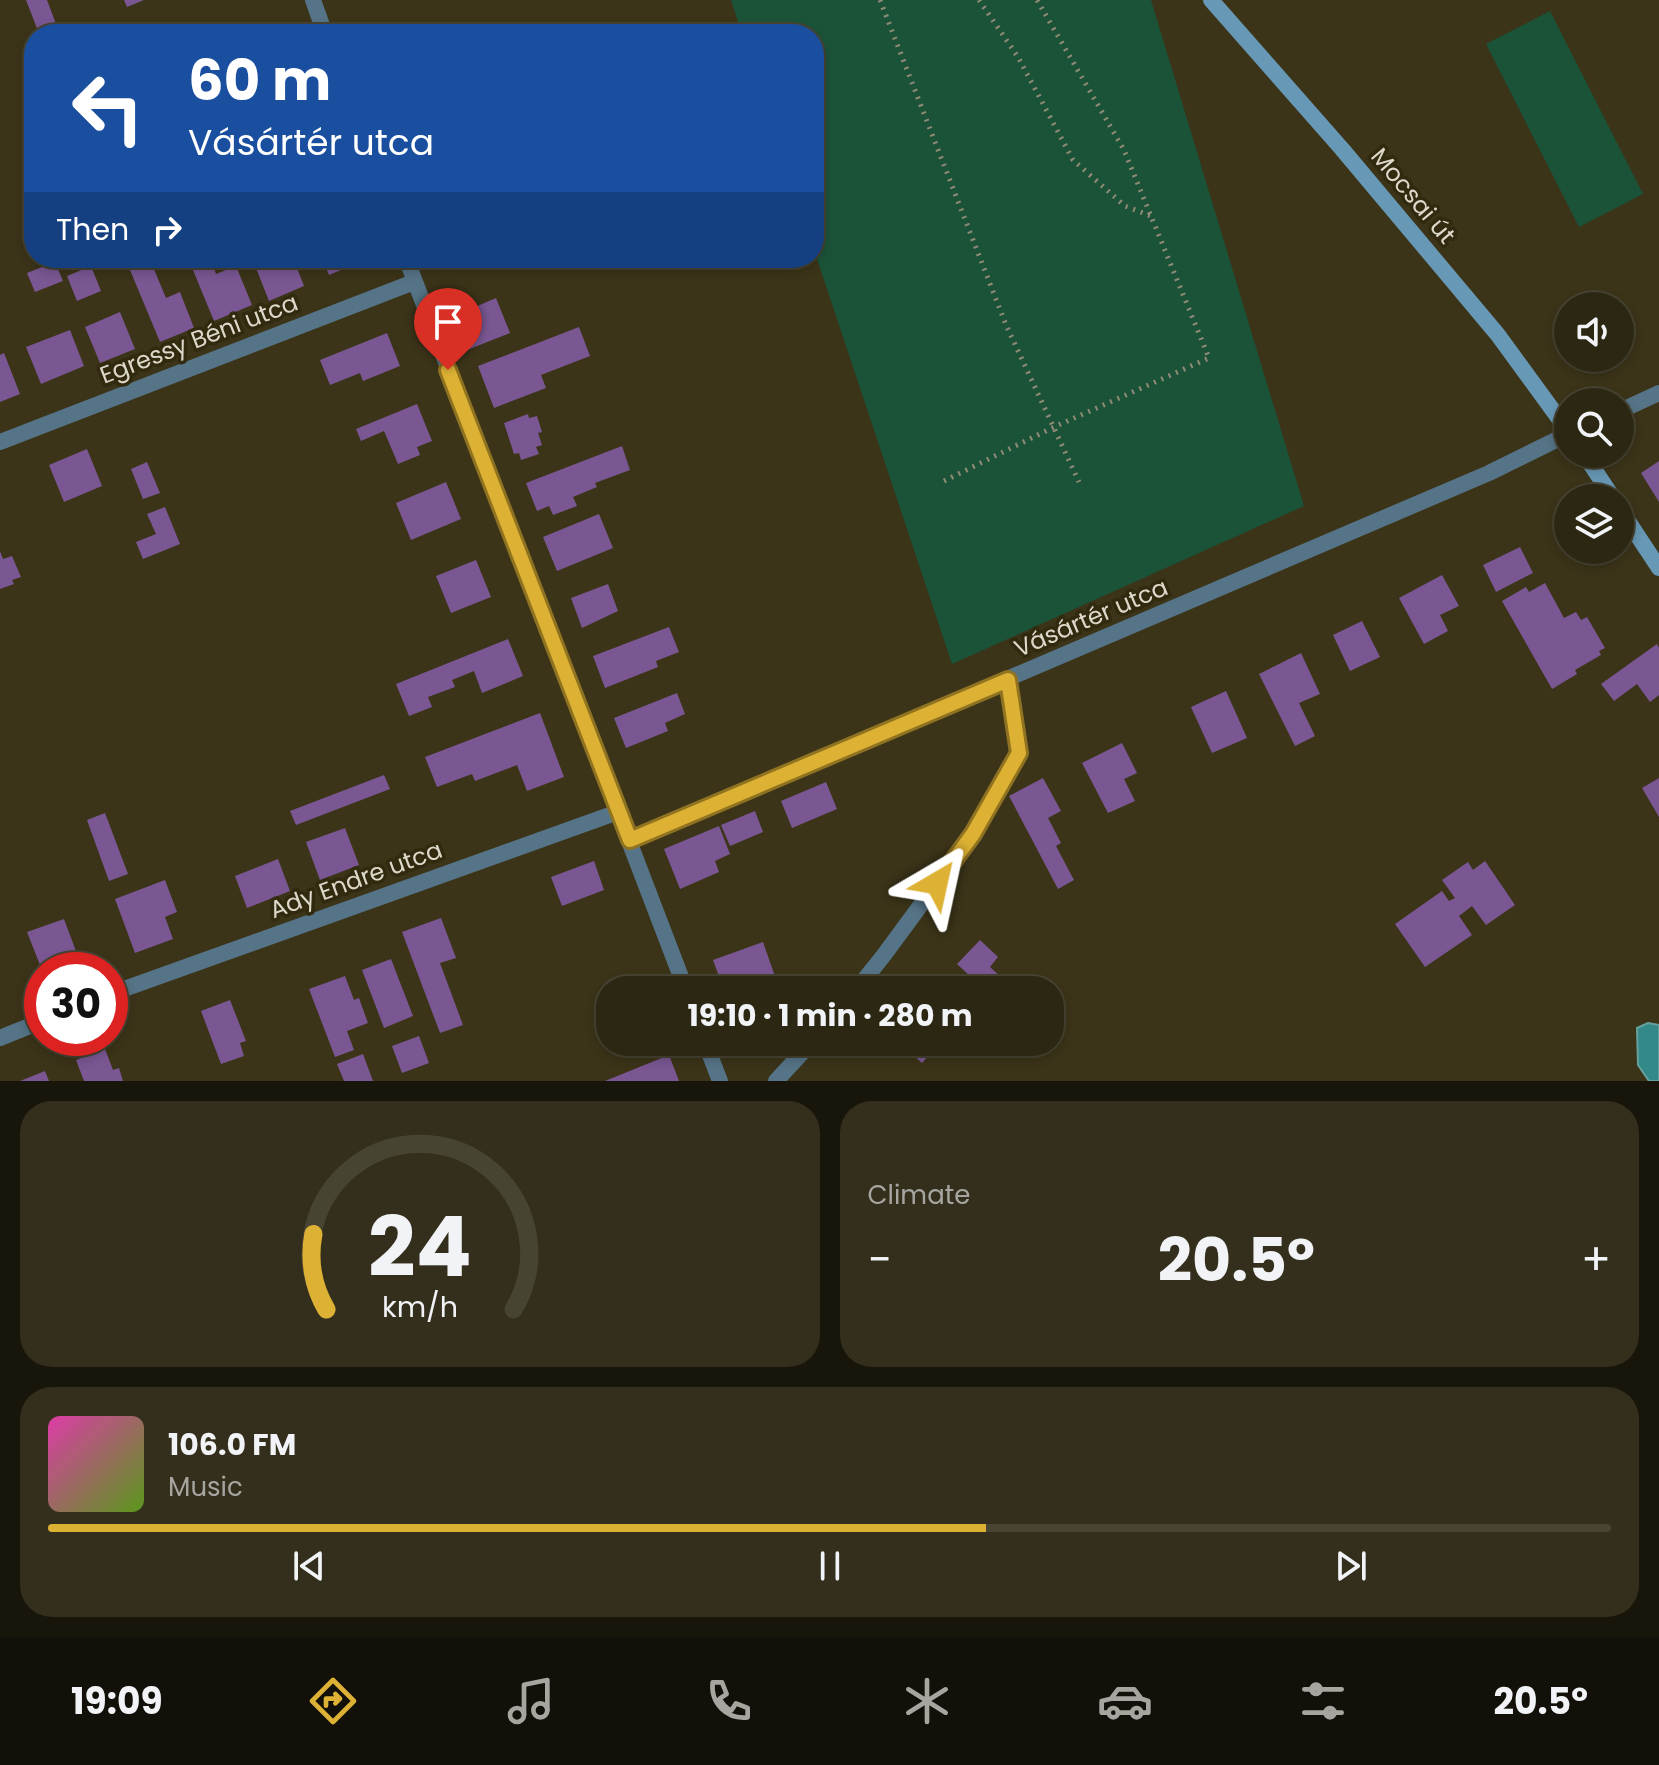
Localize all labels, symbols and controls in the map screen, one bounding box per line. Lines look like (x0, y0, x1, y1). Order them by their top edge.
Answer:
text: 60 m (188, 41, 331, 120)
icon: left (56, 56, 160, 160)
text: Vásártér utca (188, 117, 434, 168)
street label: Mocsai út (1364, 141, 1463, 251)
text: Then (56, 208, 129, 251)
icon: right (145, 208, 189, 252)
street label: Egressy Béni utca (95, 286, 303, 391)
pin (414, 288, 482, 370)
map controls (1554, 292, 1634, 564)
button: sound (1554, 292, 1634, 372)
icon: arrive (426, 300, 470, 344)
button: search (1554, 388, 1634, 468)
button: layers (1554, 484, 1634, 564)
street label: Vásártér utca (1009, 570, 1173, 665)
street label: Ady Endre utca (265, 833, 447, 926)
position arrow (895, 841, 979, 925)
speed limit sign: 30 (24, 952, 128, 1056)
text: 19:10 · 1 min · 280 m (687, 994, 973, 1037)
text: Climate (868, 1177, 970, 1213)
text: 24 (368, 1189, 472, 1305)
text: 20.5° (1158, 1218, 1315, 1302)
text: − (868, 1229, 892, 1290)
text: + (1581, 1229, 1611, 1290)
text: km/h (382, 1287, 458, 1327)
text: 106.0 FM (168, 1423, 296, 1466)
text: Music (168, 1469, 243, 1505)
icon: previous (287, 1544, 331, 1588)
icon: pause (808, 1544, 852, 1588)
icon: next (1329, 1544, 1373, 1588)
icon: directions (305, 1673, 361, 1729)
icon: music (503, 1673, 559, 1729)
icon: phone (701, 1673, 757, 1729)
icon: climate (899, 1673, 955, 1729)
icon: car (1097, 1673, 1153, 1729)
icon: filters (1295, 1673, 1351, 1729)
text: 19:09 (71, 1676, 163, 1727)
text: 20.5° (1494, 1676, 1588, 1727)

